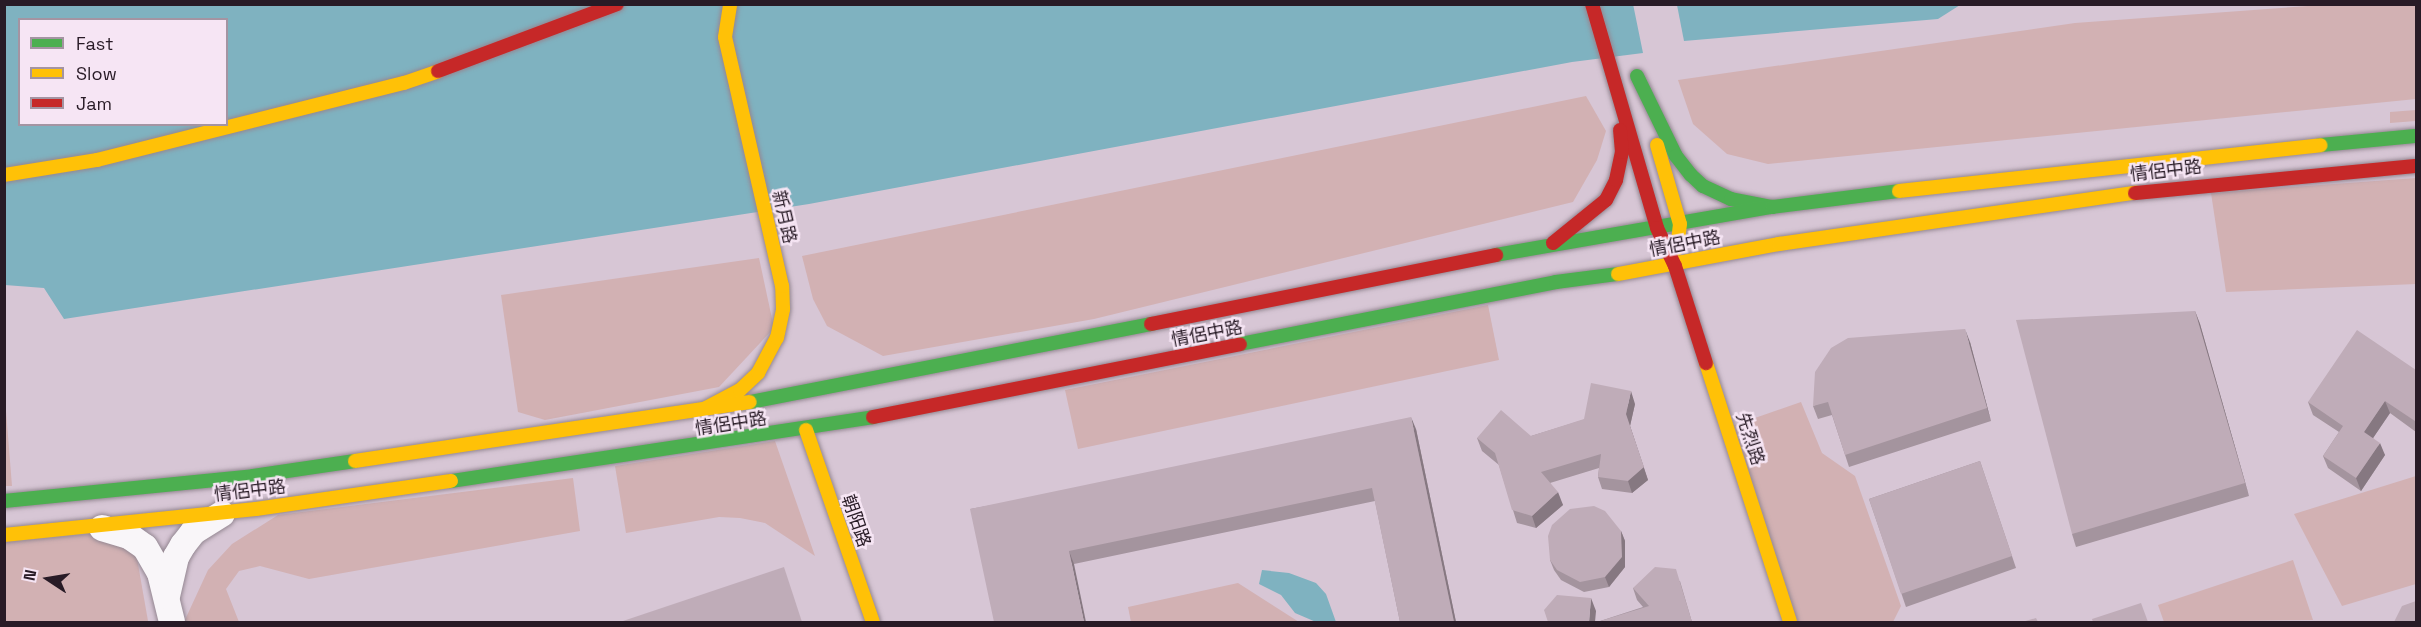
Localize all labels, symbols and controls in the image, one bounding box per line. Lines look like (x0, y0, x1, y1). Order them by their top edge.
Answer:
legend (18, 18, 228, 126)
text: Fast (76, 32, 113, 55)
text: Slow (76, 62, 117, 85)
text: Jam (76, 92, 112, 115)
street label: 情侶中路 (2129, 156, 2203, 186)
street label: 新月路 (767, 188, 801, 246)
street label: 情侶中路 (1648, 227, 1722, 261)
street label: 情侶中路 (1170, 317, 1244, 351)
street label: 情侶中路 (694, 408, 768, 440)
street label: 先烈路 (1731, 410, 1769, 468)
street label: 情侶中路 (213, 476, 287, 506)
street label: 朝阳路 (837, 492, 875, 550)
north arrow (18, 549, 78, 609)
text: N (19, 568, 41, 583)

